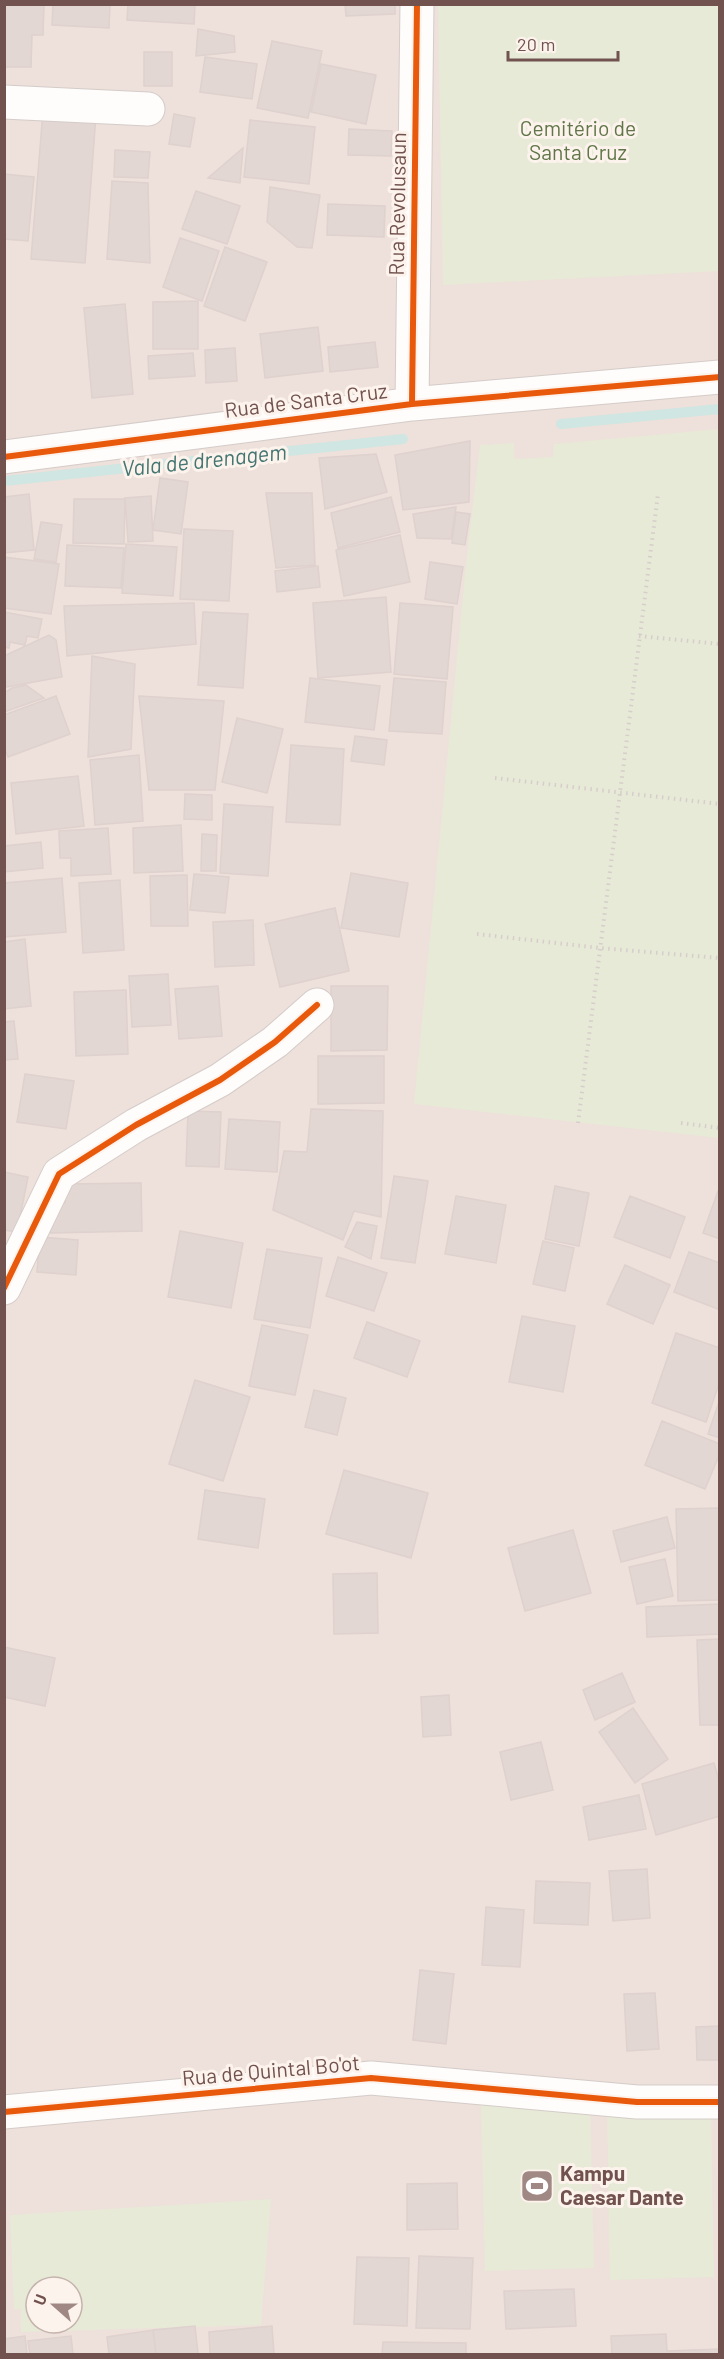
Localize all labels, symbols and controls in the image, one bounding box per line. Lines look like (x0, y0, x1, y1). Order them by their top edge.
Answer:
scale bar (508, 24, 618, 62)
text: 20 m (517, 33, 555, 55)
park label: Cemitério de Santa Cruz (520, 115, 636, 164)
street label: Rua Revolusaun (383, 132, 410, 276)
street label: Rua de Santa Cruz (223, 377, 389, 422)
water label: Vala de drenagem (120, 437, 288, 481)
street label: Rua de Quintal Bo'ot (181, 2049, 361, 2090)
place label: Kampu Caesar Dante (560, 2160, 684, 2209)
sports icon: Kampu Caesar Dante (519, 2168, 555, 2204)
north arrow (24, 2275, 84, 2335)
text: U (29, 2291, 50, 2308)

